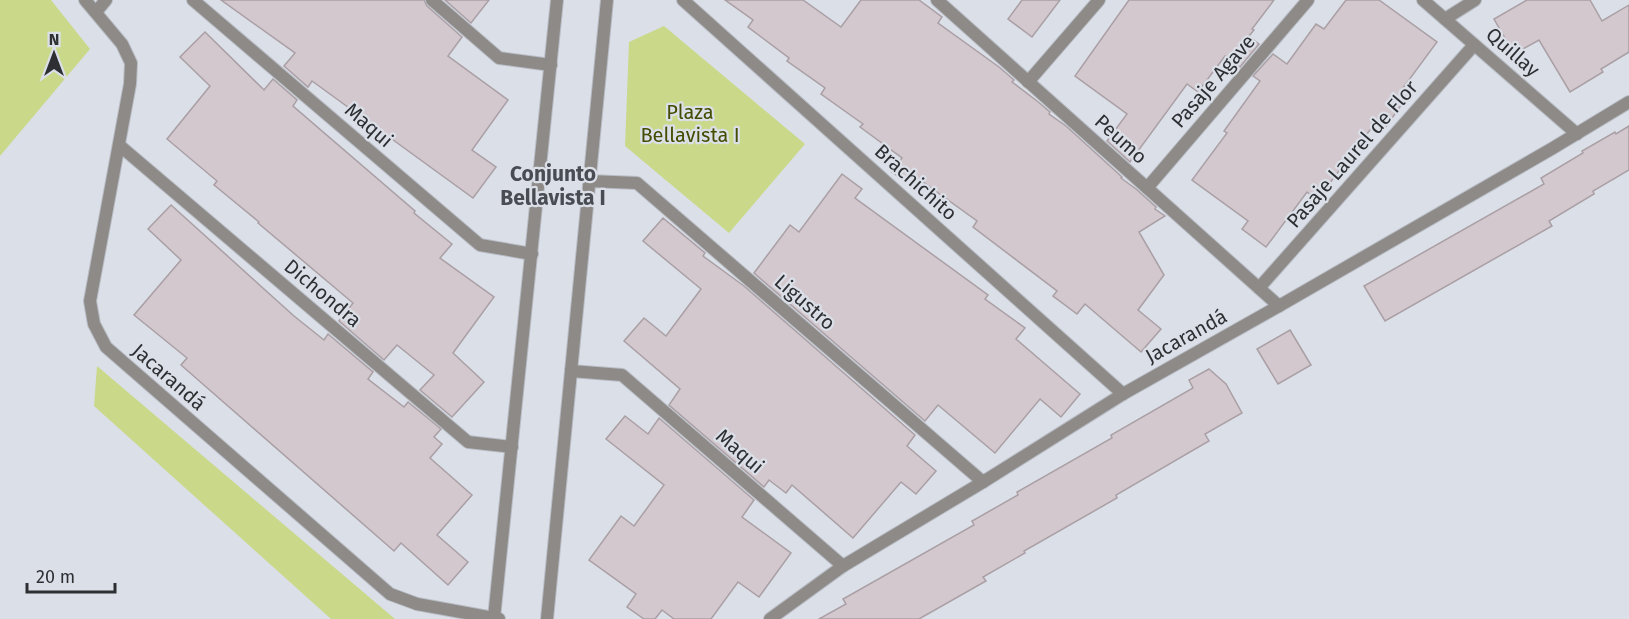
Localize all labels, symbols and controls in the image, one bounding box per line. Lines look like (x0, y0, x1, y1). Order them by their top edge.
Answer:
street label: Quillay (1481, 22, 1545, 82)
north arrow (24, 24, 84, 84)
text: N (49, 30, 59, 49)
street label: Pasaje Agave (1166, 30, 1260, 132)
street label: Pasaje Laurel de Flor (1282, 75, 1423, 233)
street label: Maqui (340, 98, 398, 152)
park label: Plaza Bellavista I (640, 100, 740, 147)
street label: Peumo (1090, 109, 1152, 169)
street label: Brachichito (870, 139, 962, 225)
district label: Conjunto Bellavista I (500, 161, 606, 211)
street label: Dichondra (280, 254, 366, 332)
street label: Ligustro (770, 269, 840, 335)
street label: Jacarandá (1141, 304, 1231, 368)
street label: Jacarandá (127, 339, 211, 415)
street label: Maqui (711, 424, 769, 478)
scale bar (27, 556, 116, 594)
text: 20 m (36, 566, 75, 588)

